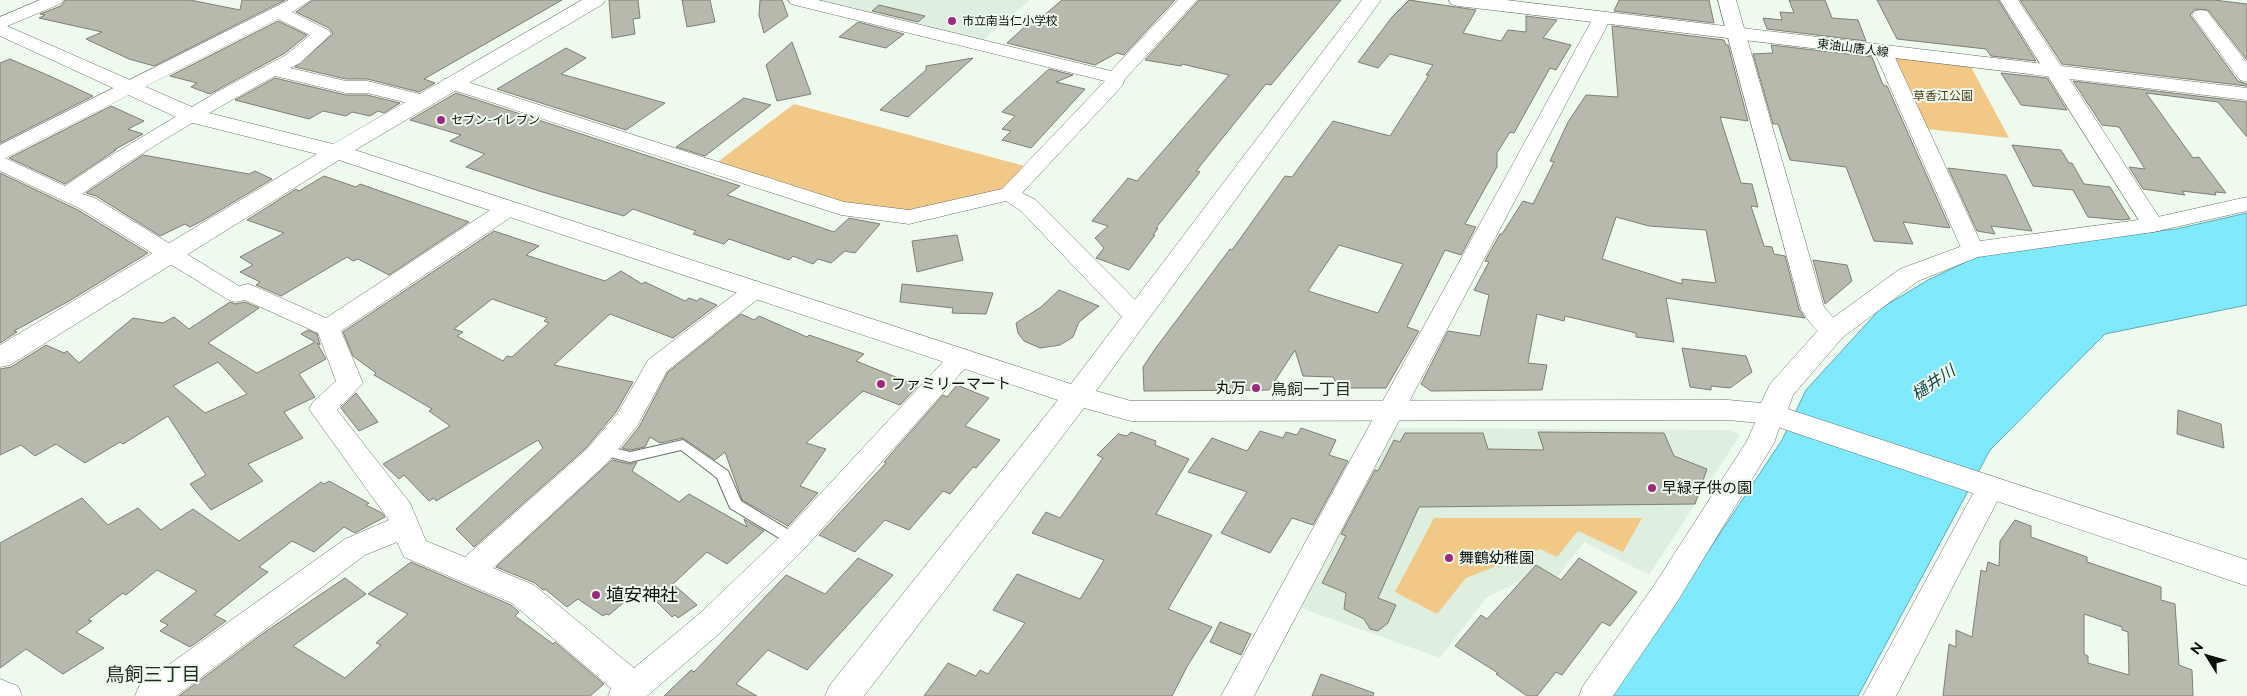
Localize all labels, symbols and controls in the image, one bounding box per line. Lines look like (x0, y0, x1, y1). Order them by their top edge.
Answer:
place label: 市立南当仁小学校 (962, 14, 1058, 28)
marker: 市立南当仁小学校 (946, 15, 958, 27)
street label: 東油山唐人線 (1816, 37, 1890, 59)
park label: 草香江公園 (1913, 89, 1973, 103)
place label: セブン-イレブン (451, 113, 540, 127)
marker: セブン-イレブン (435, 114, 447, 126)
water label: 樋井川 (1908, 360, 1960, 404)
place label: ファミリーマート (891, 375, 1011, 393)
marker: ファミリーマート (875, 378, 887, 390)
place label: 丸万 (1216, 379, 1246, 397)
district label: 鳥飼一丁目 (1271, 380, 1351, 399)
marker: 丸万 (1250, 382, 1262, 394)
place label: 早緑子供の園 (1662, 479, 1752, 497)
marker: 早緑子供の園 (1646, 482, 1658, 494)
place label: 舞鶴幼稚園 (1459, 549, 1534, 567)
marker: 舞鶴幼稚園 (1443, 552, 1455, 564)
place label: 埴安神社 (606, 584, 678, 605)
marker: 埴安神社 (590, 589, 602, 601)
north arrow (2182, 631, 2232, 681)
text: N (2187, 639, 2206, 657)
district label: 鳥飼三丁目 (105, 663, 201, 685)

